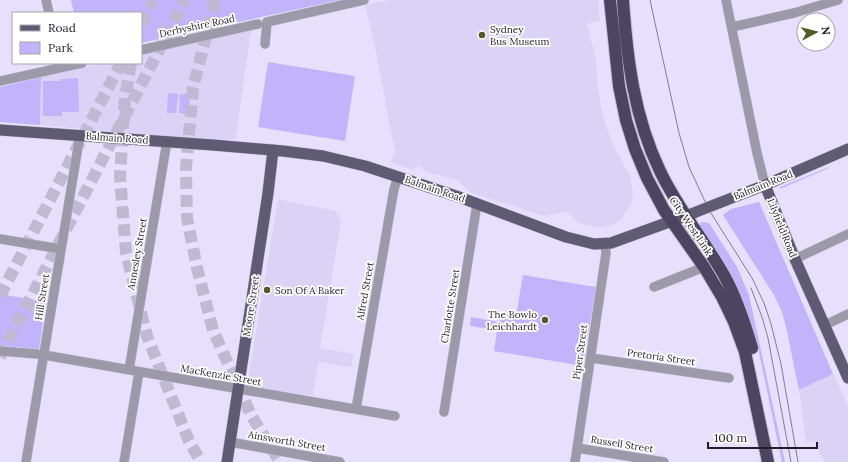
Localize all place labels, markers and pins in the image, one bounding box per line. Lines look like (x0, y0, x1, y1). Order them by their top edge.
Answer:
place label: Sydney Bus Museum (490, 23, 550, 48)
marker: Sydney Bus Museum (477, 30, 487, 40)
place label: Son Of A Baker (275, 284, 345, 297)
marker: Son Of A Baker (262, 285, 272, 295)
place label: The Bowlo Leichhardt (486, 308, 537, 333)
marker: The Bowlo Leichhardt (540, 315, 550, 325)

